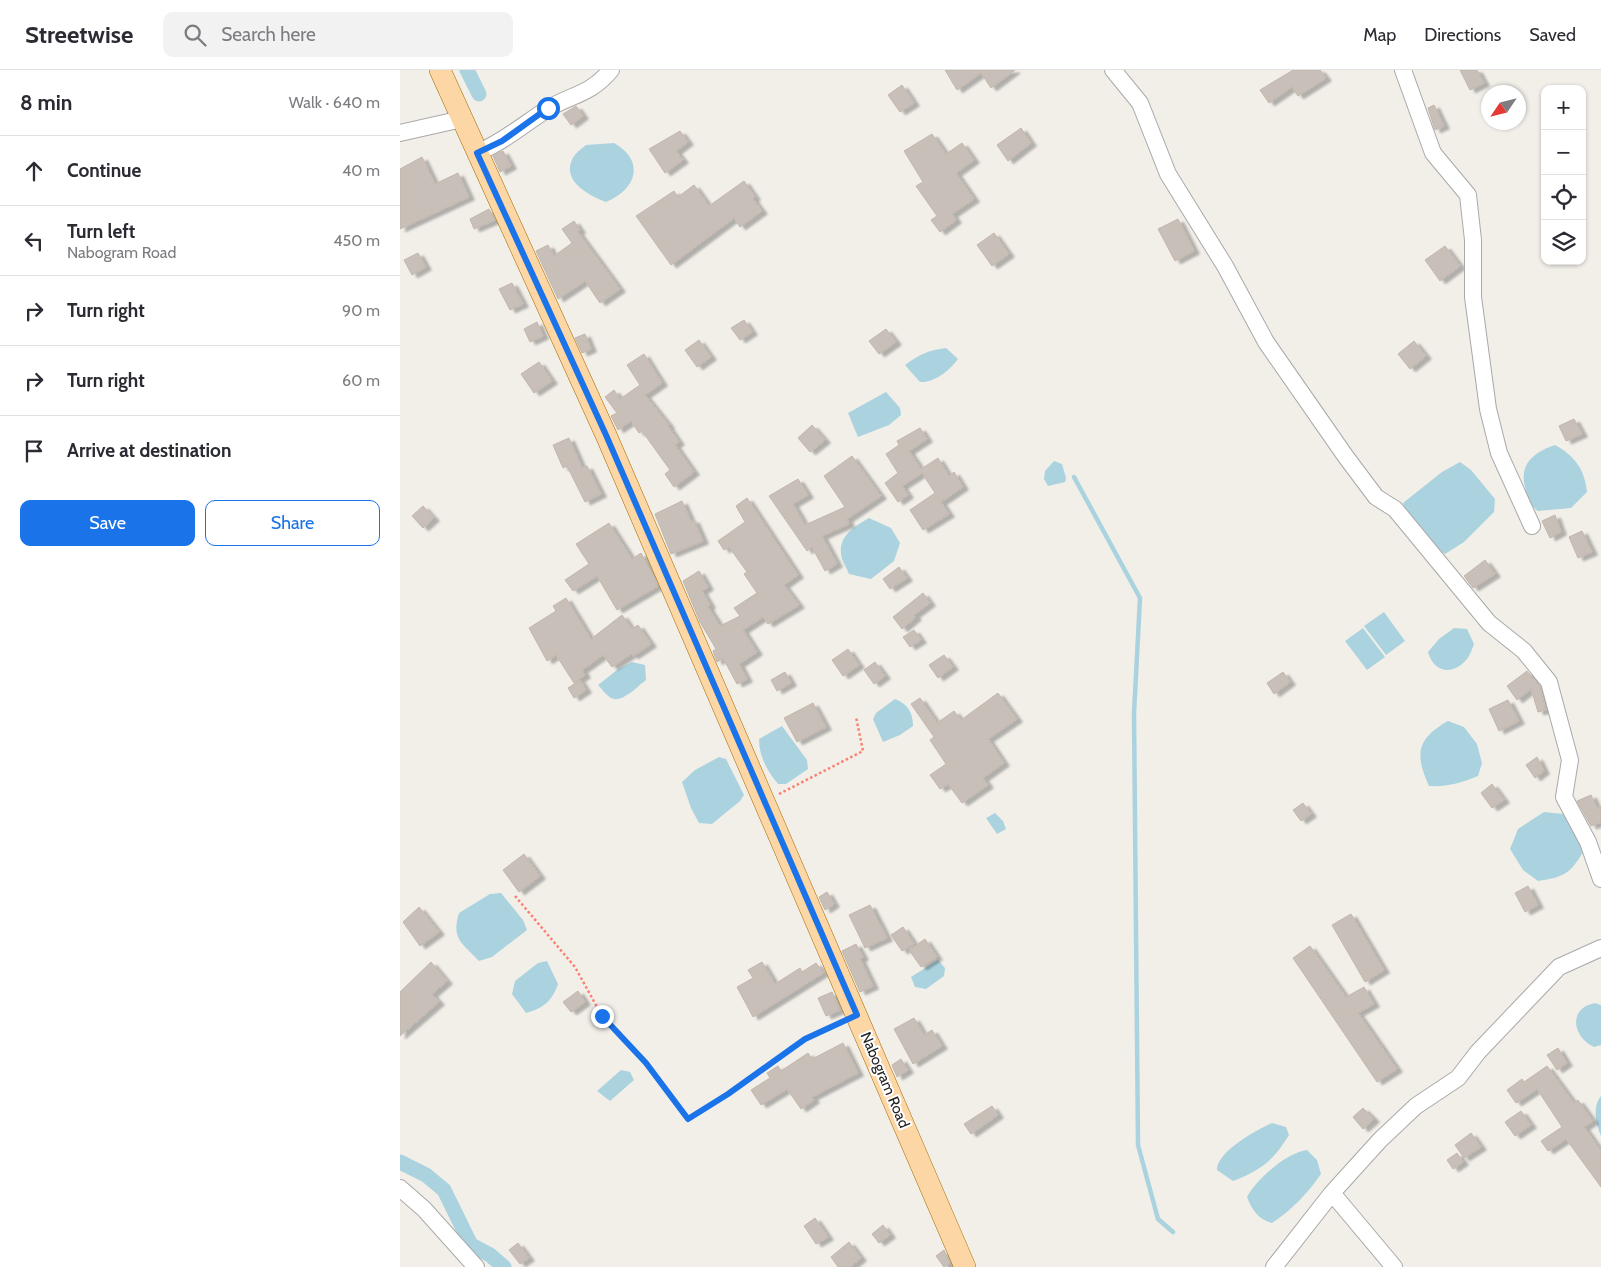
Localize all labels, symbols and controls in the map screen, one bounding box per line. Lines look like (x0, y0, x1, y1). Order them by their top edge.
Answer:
search box (163, 12, 513, 57)
text: Streetwise (25, 20, 133, 49)
icon: search (181, 21, 209, 49)
text: Search here (221, 23, 316, 46)
text: Map (1363, 24, 1396, 46)
text: Directions (1424, 24, 1501, 46)
text: Saved (1529, 24, 1576, 46)
north arrow (1481, 85, 1526, 130)
map controls (1541, 85, 1586, 265)
button: + (1541, 85, 1586, 130)
text: 8 min (20, 90, 72, 115)
text: Walk · 640 m (289, 93, 380, 112)
route start (537, 97, 560, 120)
button: − (1541, 130, 1586, 175)
icon: ahead (20, 157, 48, 185)
text: Continue (67, 159, 141, 182)
text: 40 m (342, 161, 380, 180)
button: locate (1541, 175, 1586, 220)
text: Turn left (67, 220, 135, 243)
button: layers (1541, 220, 1586, 265)
icon: left (20, 227, 48, 255)
text: 450 m (333, 231, 380, 250)
text: Nabogram Road (67, 243, 176, 262)
icon: right (20, 297, 48, 325)
text: Turn right (67, 299, 145, 322)
text: 90 m (342, 301, 380, 320)
icon: right (20, 367, 48, 395)
text: Turn right (67, 369, 145, 392)
text: 60 m (342, 371, 380, 390)
icon: arrive (20, 437, 48, 465)
text: Arrive at destination (67, 439, 231, 462)
button: Save (20, 500, 195, 546)
button: Share (205, 500, 380, 546)
route end (591, 1005, 614, 1028)
street label: Nabogram Road (857, 1029, 913, 1131)

